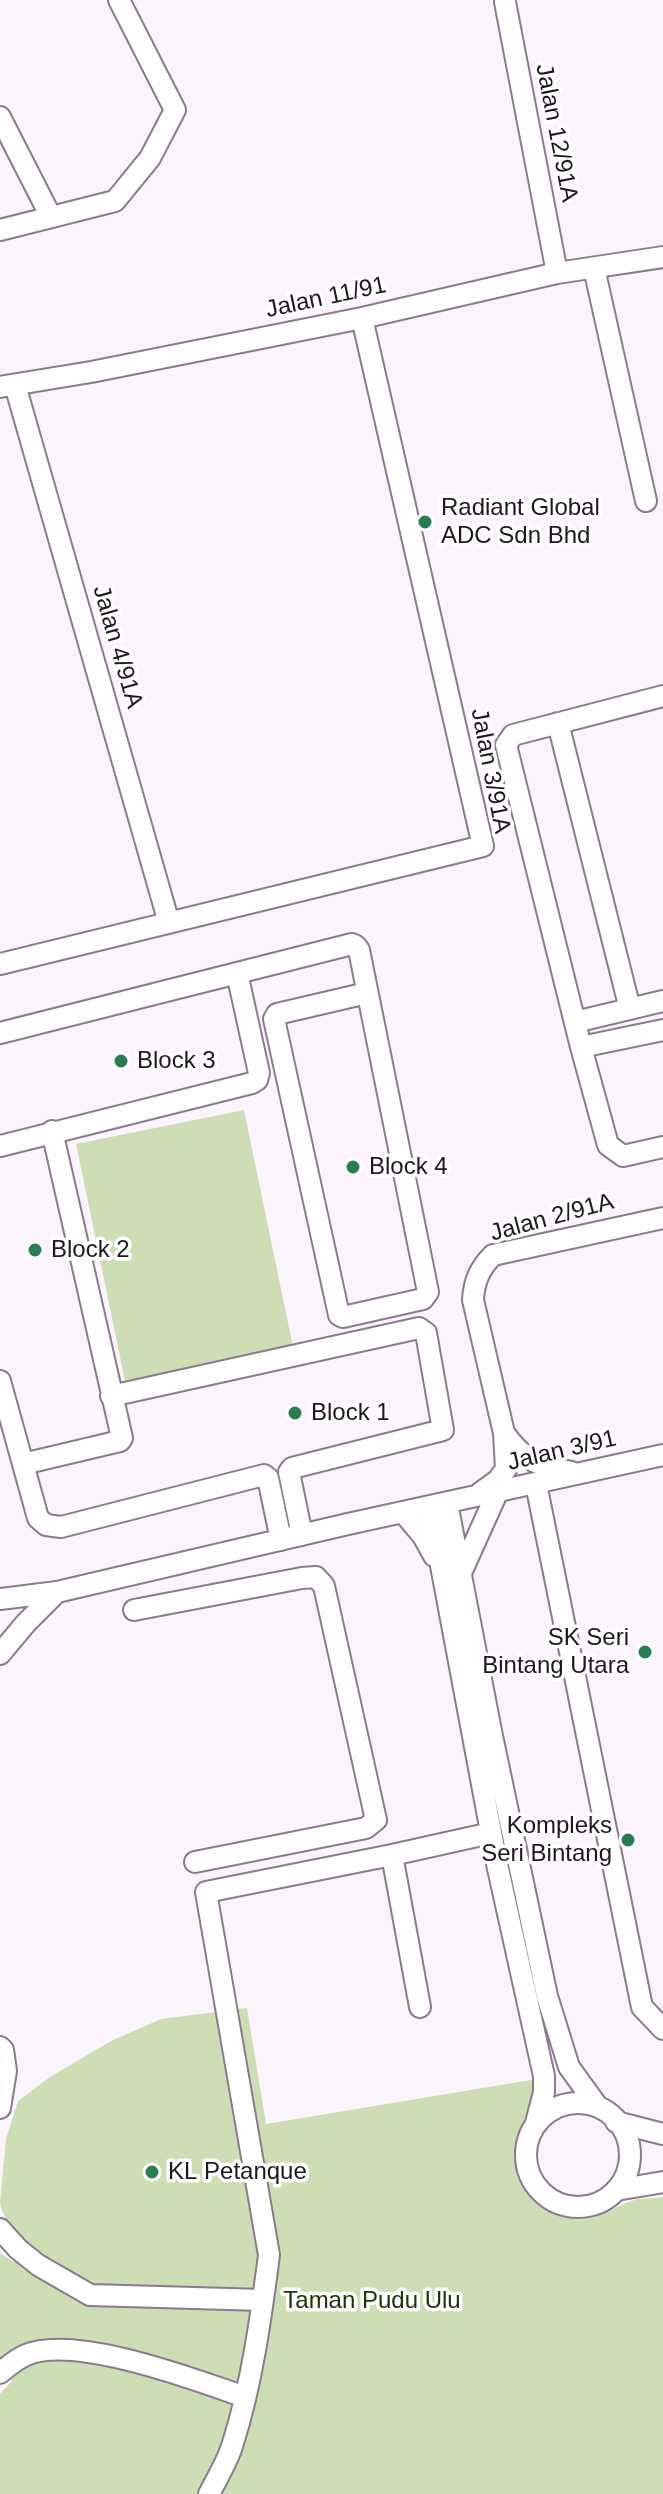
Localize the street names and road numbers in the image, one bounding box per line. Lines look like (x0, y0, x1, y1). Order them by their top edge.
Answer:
street label: Jalan 12/91A (528, 61, 584, 205)
street label: Jalan 11/91 (263, 271, 389, 325)
street label: Jalan 4/91A (86, 582, 148, 712)
street label: Jalan 3/91A (464, 706, 516, 836)
street label: Jalan 2/91A (487, 1188, 617, 1248)
street label: Jalan 3/91 (505, 1425, 619, 1477)

